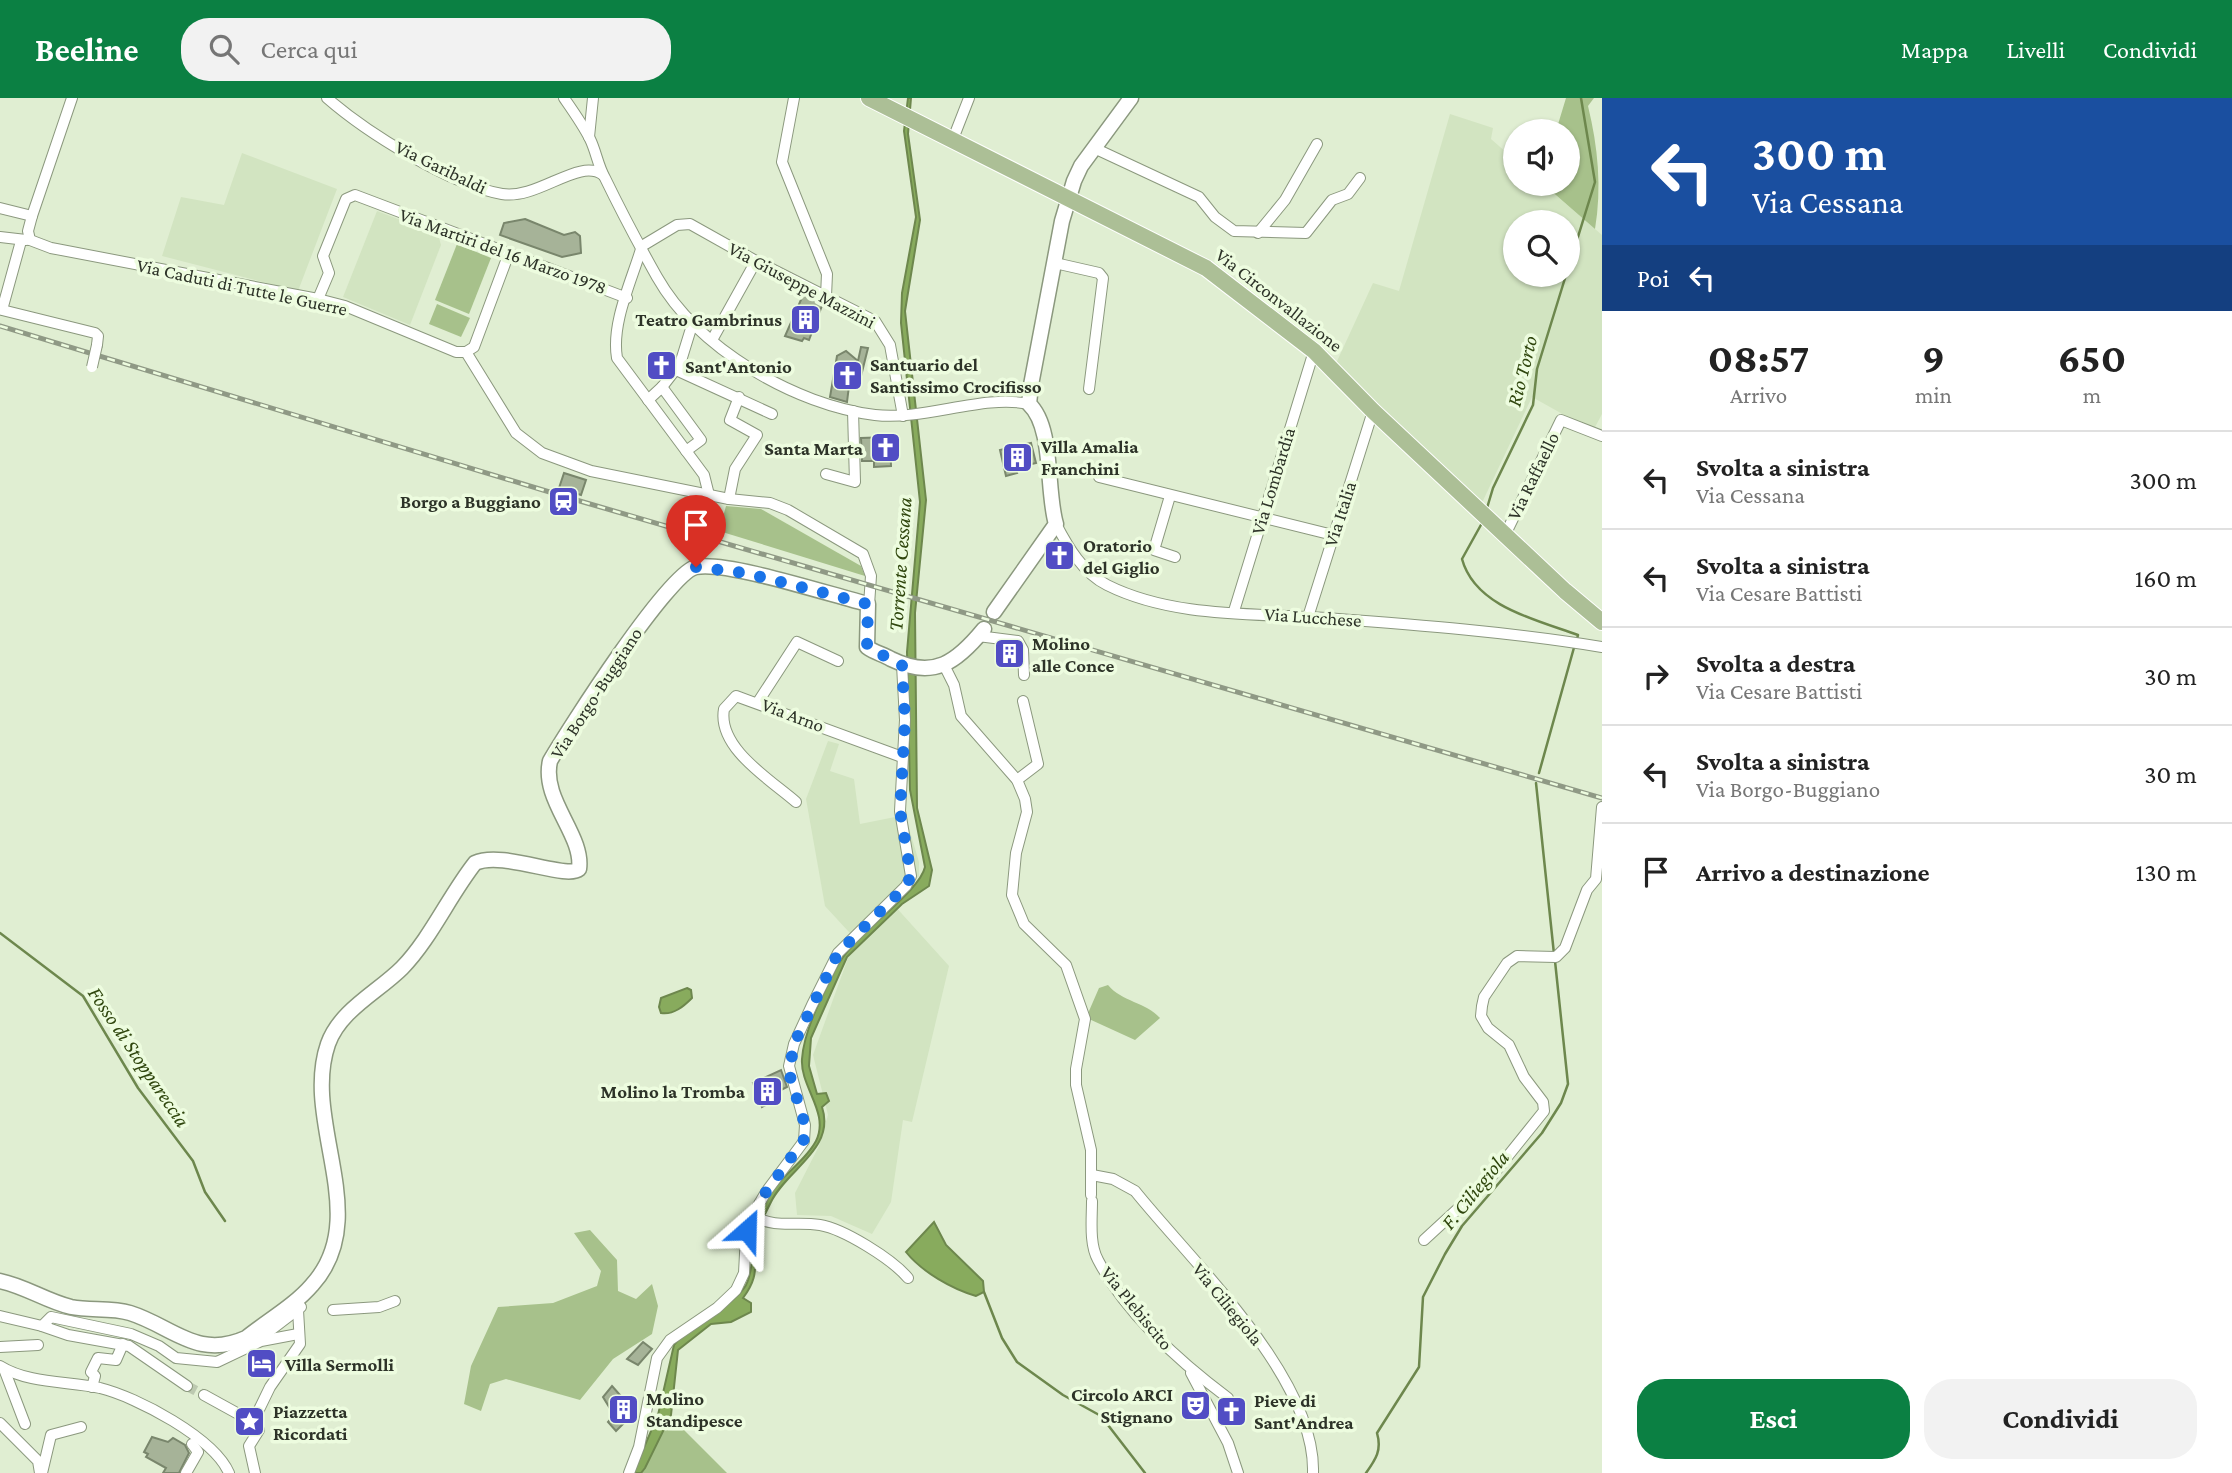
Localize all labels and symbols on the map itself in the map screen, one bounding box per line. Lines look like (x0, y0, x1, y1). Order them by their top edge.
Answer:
street label: Via Garibaldi (392, 136, 490, 198)
street label: Via Martiri del 16 Marzo 1978 (397, 204, 609, 298)
street label: Via Giuseppe Mazzini (725, 237, 879, 333)
street label: Via Circonvallazione (1211, 244, 1347, 356)
street label: Via Caduti di Tutte le Guerre (135, 254, 349, 320)
building icon: Teatro Gambrinus (788, 302, 822, 336)
place label: Teatro Gambrinus (635, 309, 782, 330)
water label: Rio Torto (1502, 333, 1542, 409)
church icon: Sant'Antonio (645, 349, 679, 383)
place label: Santuario del Santissimo Crocifisso (870, 354, 1042, 397)
place label: Sant'Antonio (685, 356, 792, 377)
church icon: Santuario del Santissimo Crocifisso (830, 358, 864, 392)
street label: Via Lombardia (1247, 425, 1299, 537)
street label: Via Raffaello (1503, 429, 1563, 523)
church icon: Santa Marta (869, 431, 903, 465)
place label: Villa Amalia Franchini (1040, 436, 1139, 479)
place label: Santa Marta (764, 438, 864, 459)
building icon: Villa Amalia Franchini (1001, 440, 1035, 474)
street label: Via Italia (1320, 479, 1360, 549)
station icon: Borgo a Buggiano (547, 484, 581, 518)
place label: Borgo a Buggiano (400, 491, 541, 512)
pin (666, 495, 726, 567)
water label: Torrente Cessana (883, 496, 917, 632)
place label: Oratorio del Giglio (1083, 535, 1160, 578)
church icon: Oratorio del Giglio (1043, 539, 1077, 573)
street label: Via Lucchese (1264, 603, 1362, 631)
street label: Via Borgo-Buggiano (546, 624, 646, 762)
place label: Molino alle Conce (1032, 633, 1114, 676)
building icon: Molino alle Conce (992, 637, 1026, 671)
street label: Via Arno (759, 694, 827, 736)
water label: Fosso di Stoppareccia (83, 982, 195, 1132)
building icon: Molino la Tromba (751, 1074, 785, 1108)
place label: Molino la Tromba (601, 1081, 746, 1102)
water label: F. Ciliegiola (1436, 1146, 1514, 1234)
position arrow (710, 1193, 784, 1267)
street label: Via Ciliegiola (1188, 1259, 1268, 1350)
street label: Via Plebiscito (1097, 1262, 1177, 1354)
hotel icon: Villa Sermolli (245, 1347, 279, 1381)
place label: Villa Sermolli (284, 1354, 394, 1375)
place label: Circolo ARCI Stignano (1071, 1384, 1173, 1427)
place label: Molino Standipesce (646, 1388, 743, 1431)
theatre icon: Circolo ARCI Stignano (1179, 1388, 1213, 1422)
place label: Pieve di Sant'Andrea (1254, 1390, 1354, 1433)
building icon: Molino Standipesce (606, 1392, 640, 1426)
church icon: Pieve di Sant'Andrea (1214, 1394, 1248, 1428)
place label: Piazzetta Ricordati (273, 1401, 348, 1444)
place icon: Piazzetta Ricordati (233, 1405, 267, 1439)

